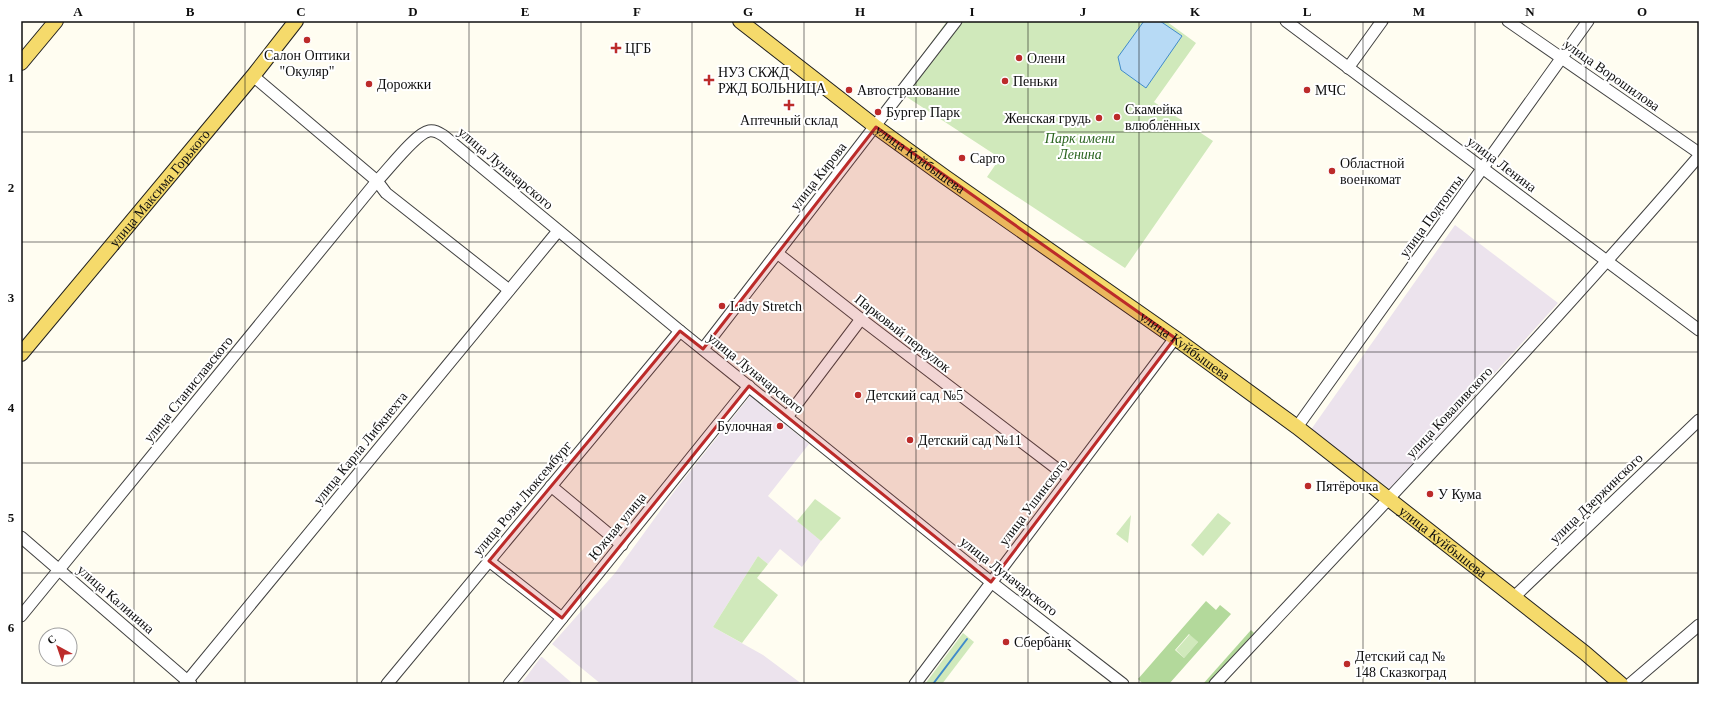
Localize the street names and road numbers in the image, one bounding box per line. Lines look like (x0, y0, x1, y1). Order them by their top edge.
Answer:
street label: улица Ворошилова (1561, 37, 1663, 114)
street label: улица Куйбышева (872, 122, 968, 197)
street label: улица Луначарского (455, 124, 556, 212)
street label: улица Максима Горького (107, 127, 213, 250)
street label: улица Ленина (1464, 134, 1540, 196)
street label: улица Кирова (787, 139, 850, 213)
street label: улица Подтопты (1397, 172, 1467, 260)
street label: Парковый переулок (852, 291, 954, 375)
street label: улица Куйбышева (1137, 309, 1233, 384)
street label: улица Луначарского (705, 330, 807, 417)
street label: улица Станиславского (141, 333, 236, 445)
street label: улица Коваливского (1403, 364, 1495, 461)
street label: улица Карла Либкнехта (310, 388, 411, 508)
street label: улица Розы Люксембург (470, 438, 575, 559)
street label: улица Дзержинского (1547, 450, 1646, 547)
street label: улица Ушинского (996, 456, 1071, 548)
street label: Южная улица (586, 489, 650, 563)
street label: улица Куйбышева (1396, 503, 1490, 581)
street label: улица Луначарского (957, 534, 1060, 619)
street label: улица Калинина (74, 562, 158, 637)

